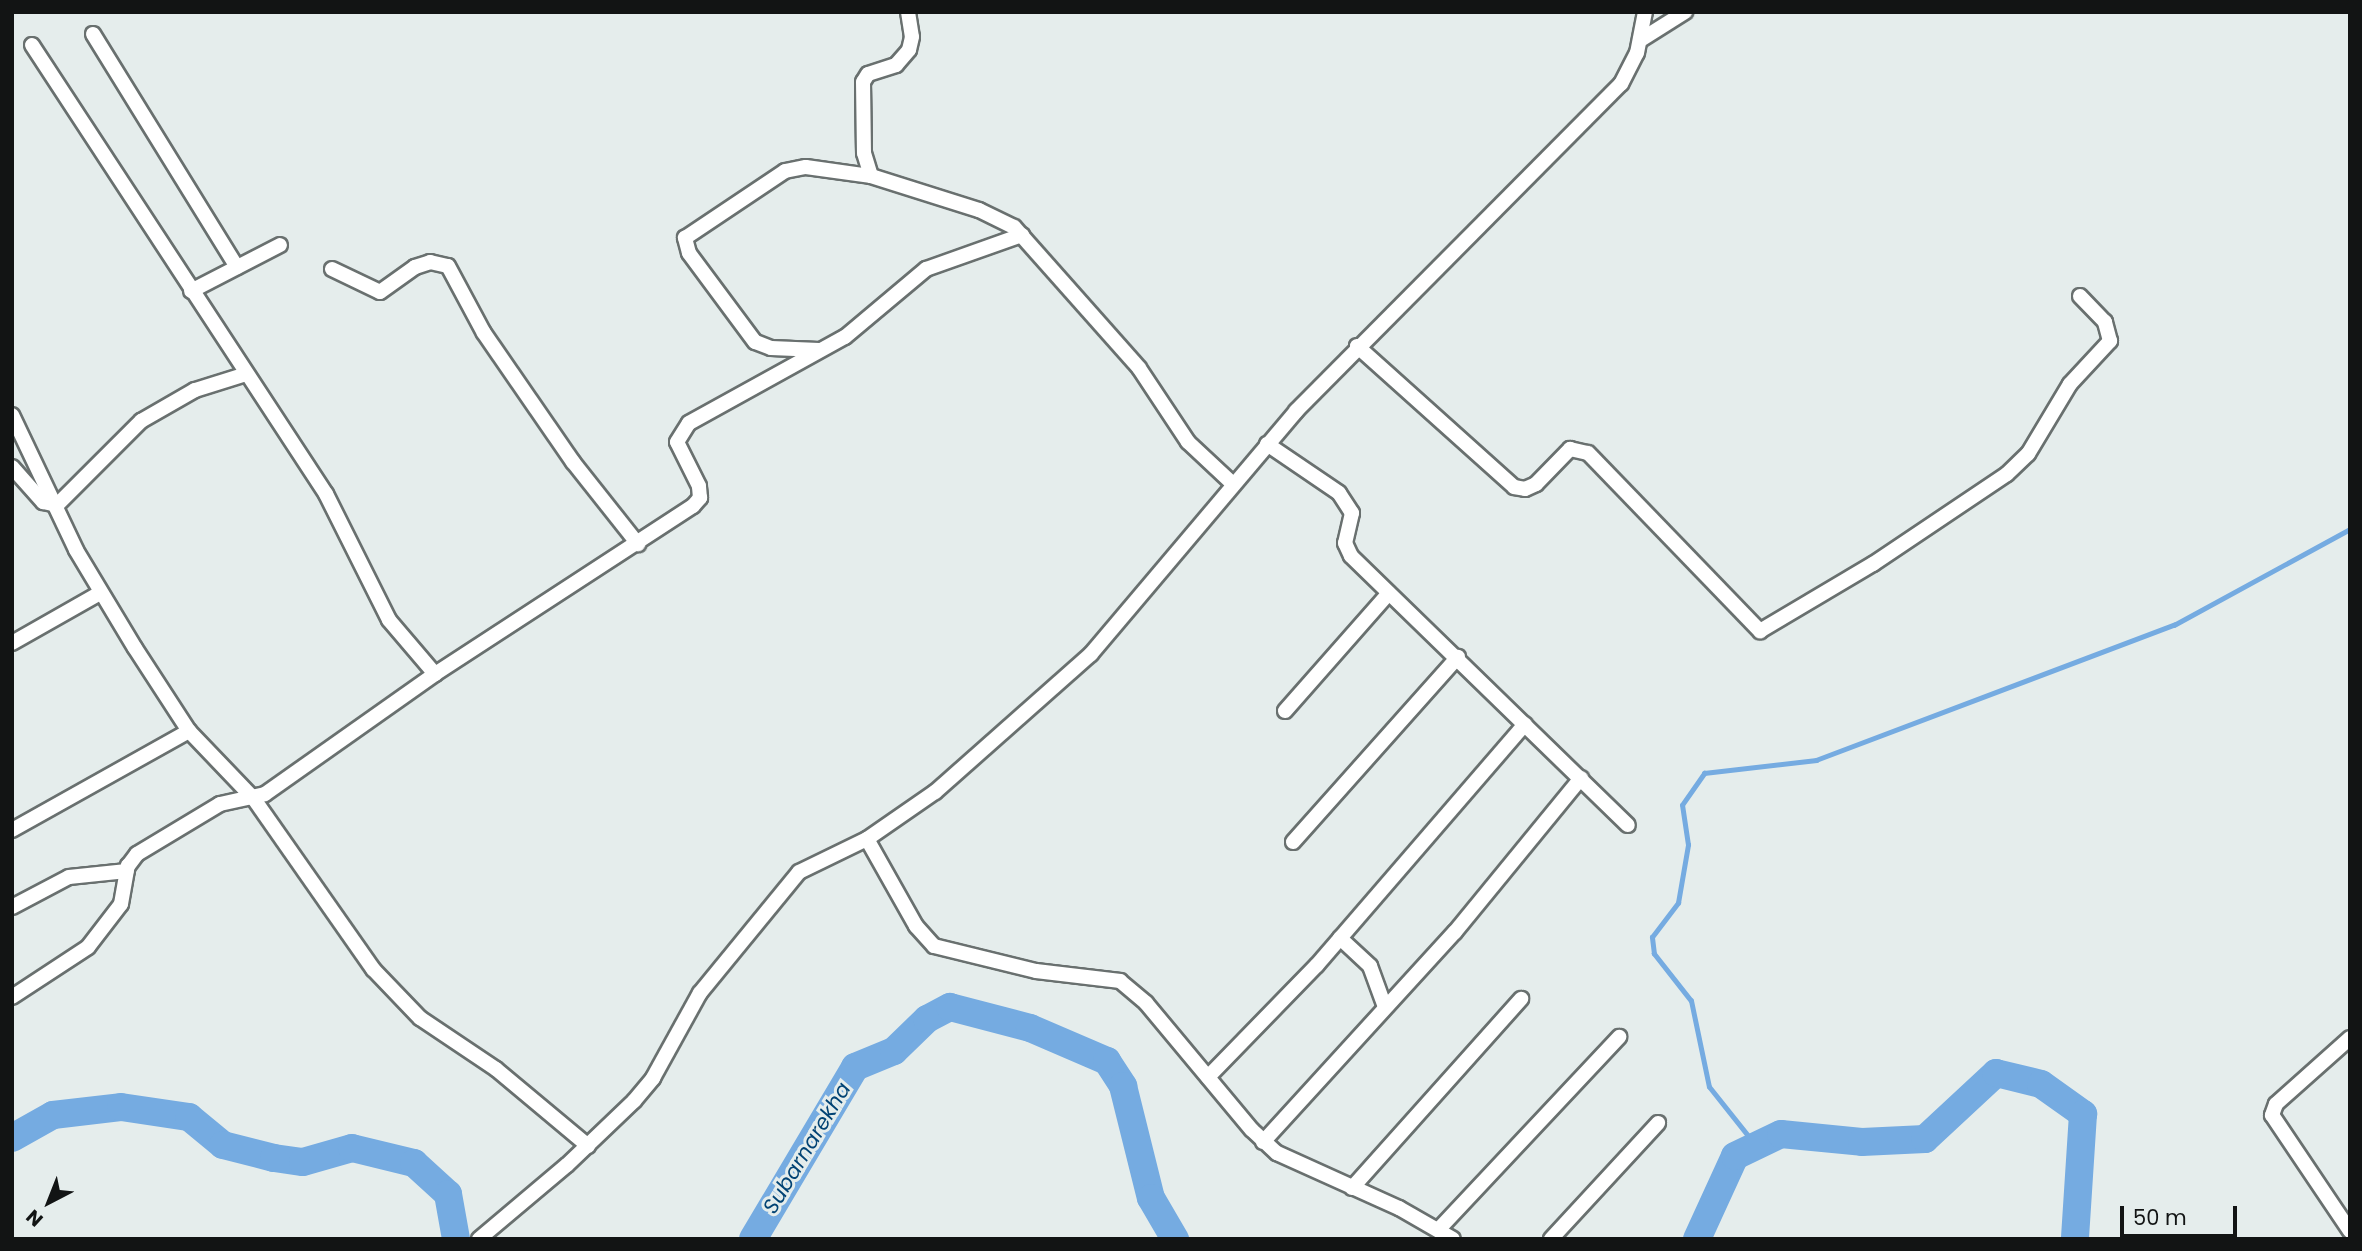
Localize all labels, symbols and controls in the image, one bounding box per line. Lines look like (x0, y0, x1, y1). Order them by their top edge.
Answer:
water label: Subarnarekha (758, 1078, 856, 1218)
north arrow (14, 1167, 84, 1237)
scale bar (2124, 1192, 2241, 1236)
text: N (20, 1203, 49, 1233)
text: 50 m (2133, 1203, 2187, 1232)

